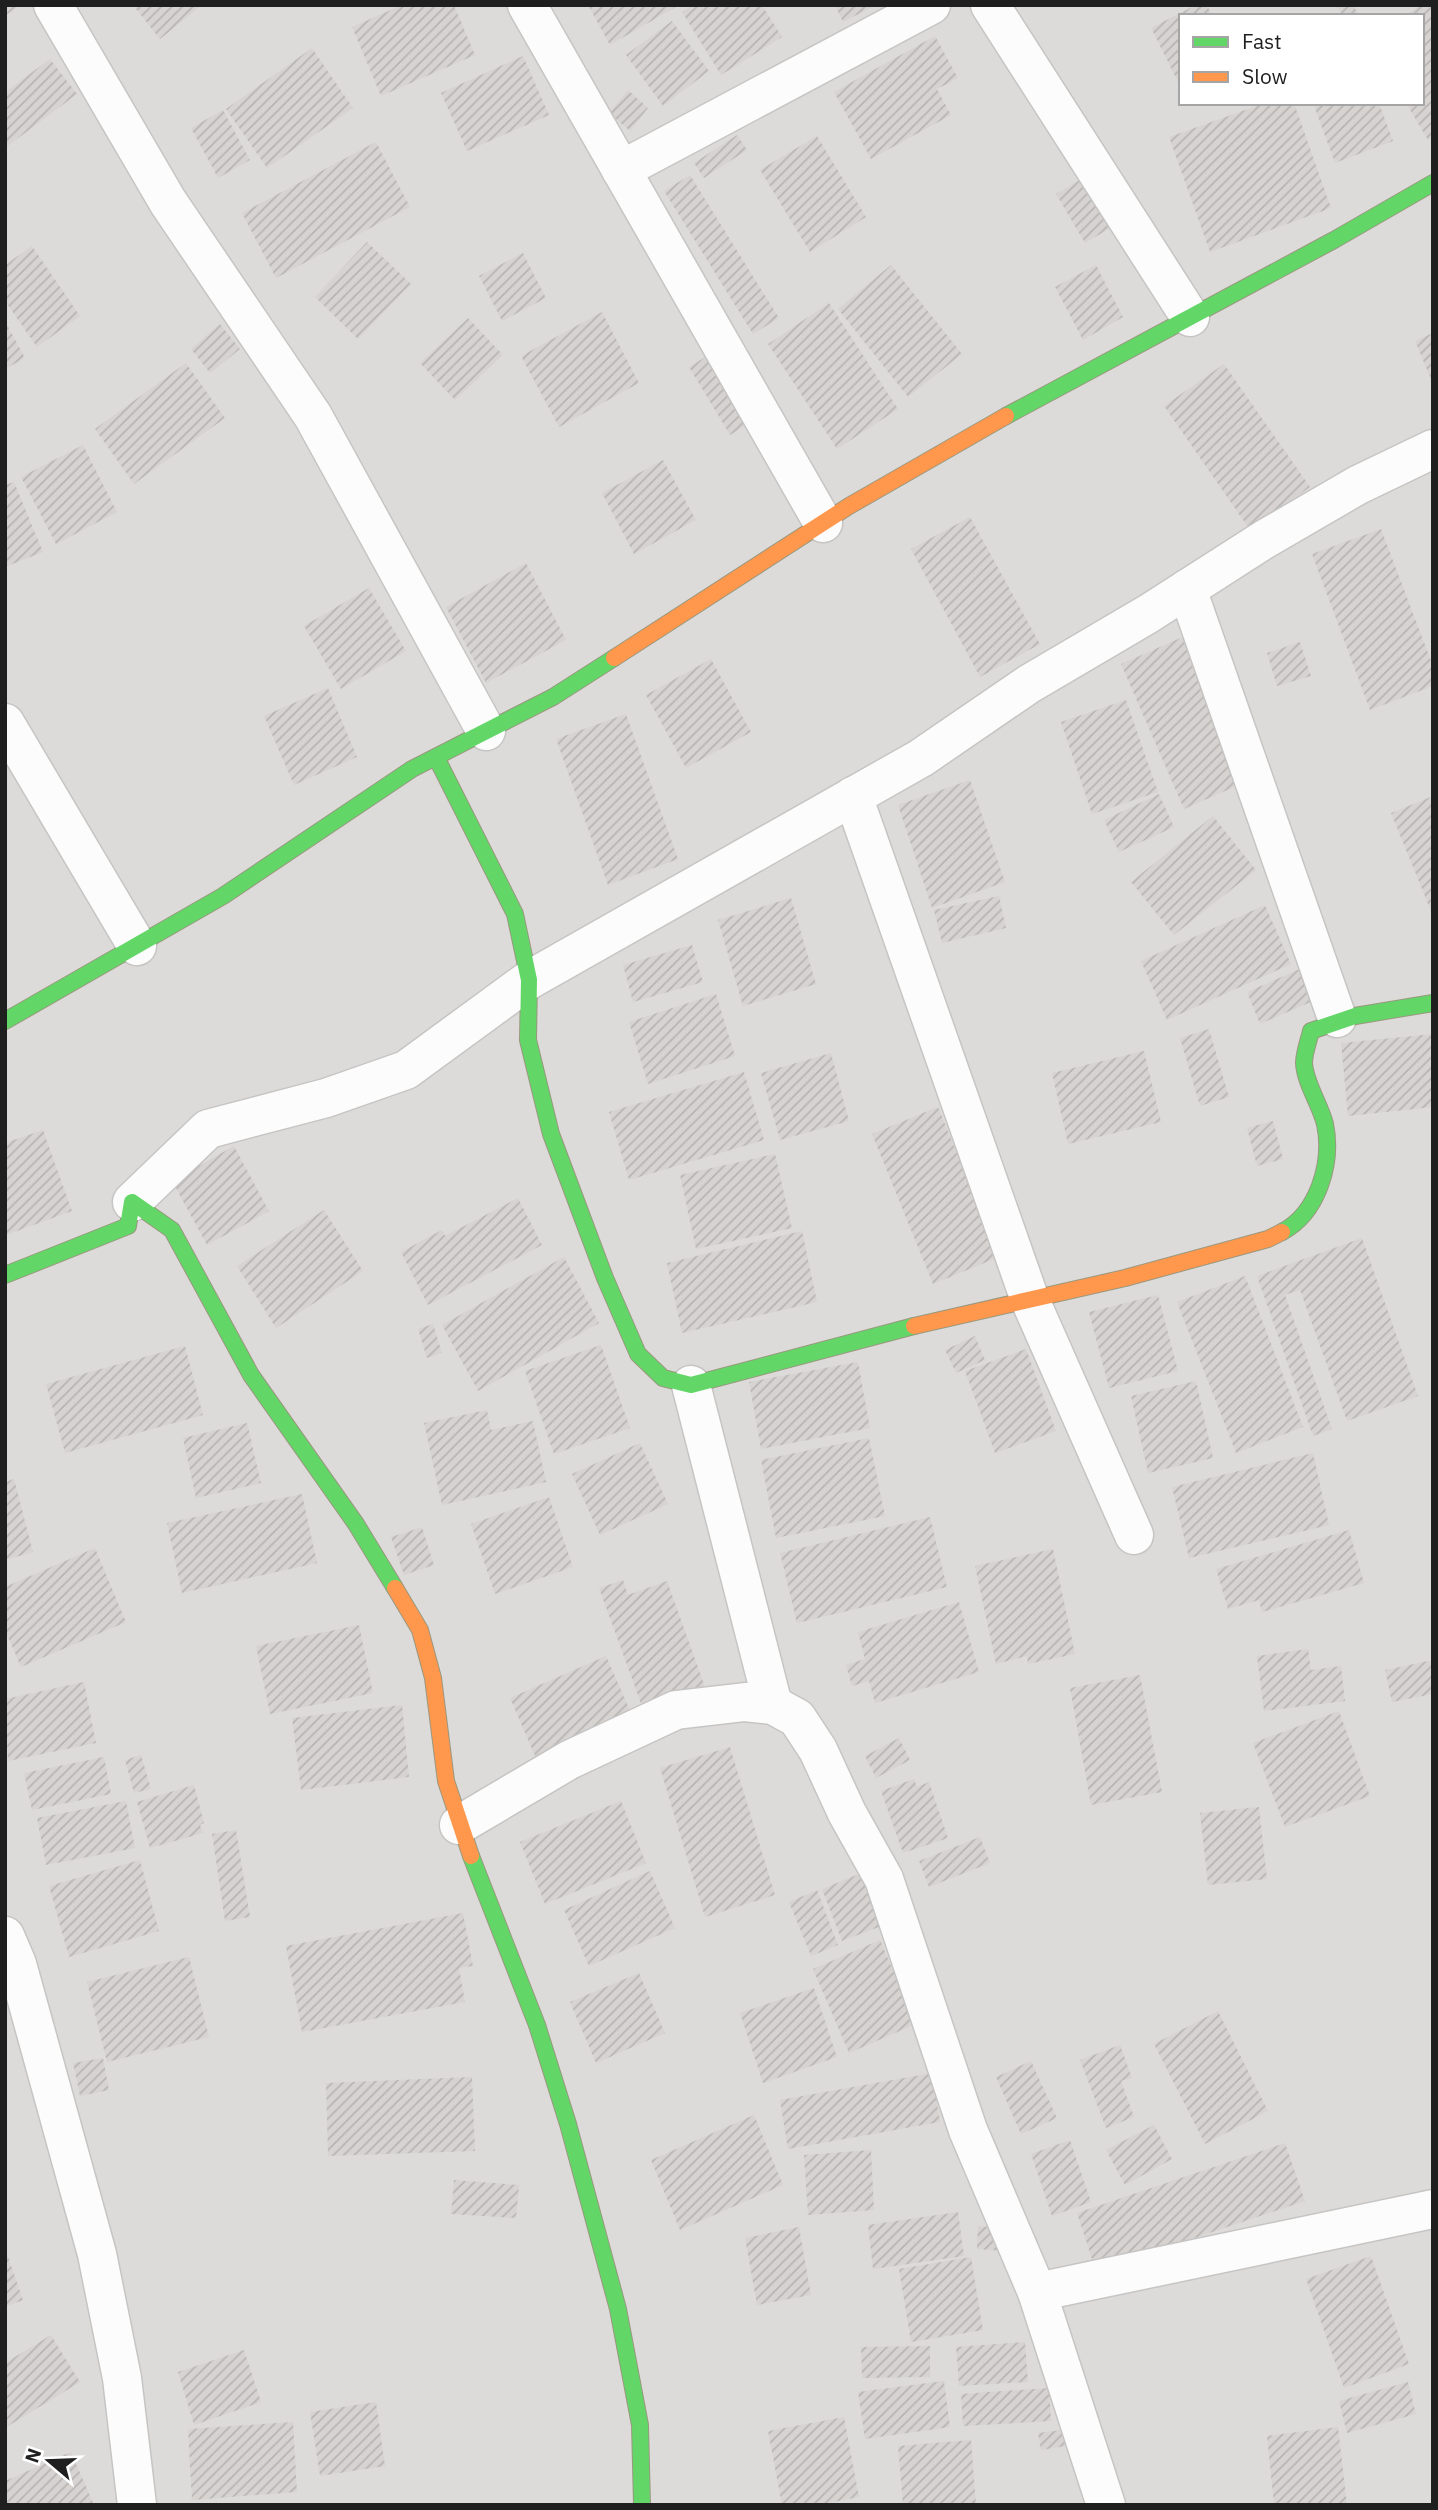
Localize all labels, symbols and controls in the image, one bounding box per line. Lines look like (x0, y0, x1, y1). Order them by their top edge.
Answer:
legend (1179, 14, 1424, 105)
text: Fast (1242, 27, 1282, 55)
text: Slow (1242, 62, 1288, 90)
north arrow (14, 2426, 84, 2496)
text: N (19, 2445, 47, 2466)

